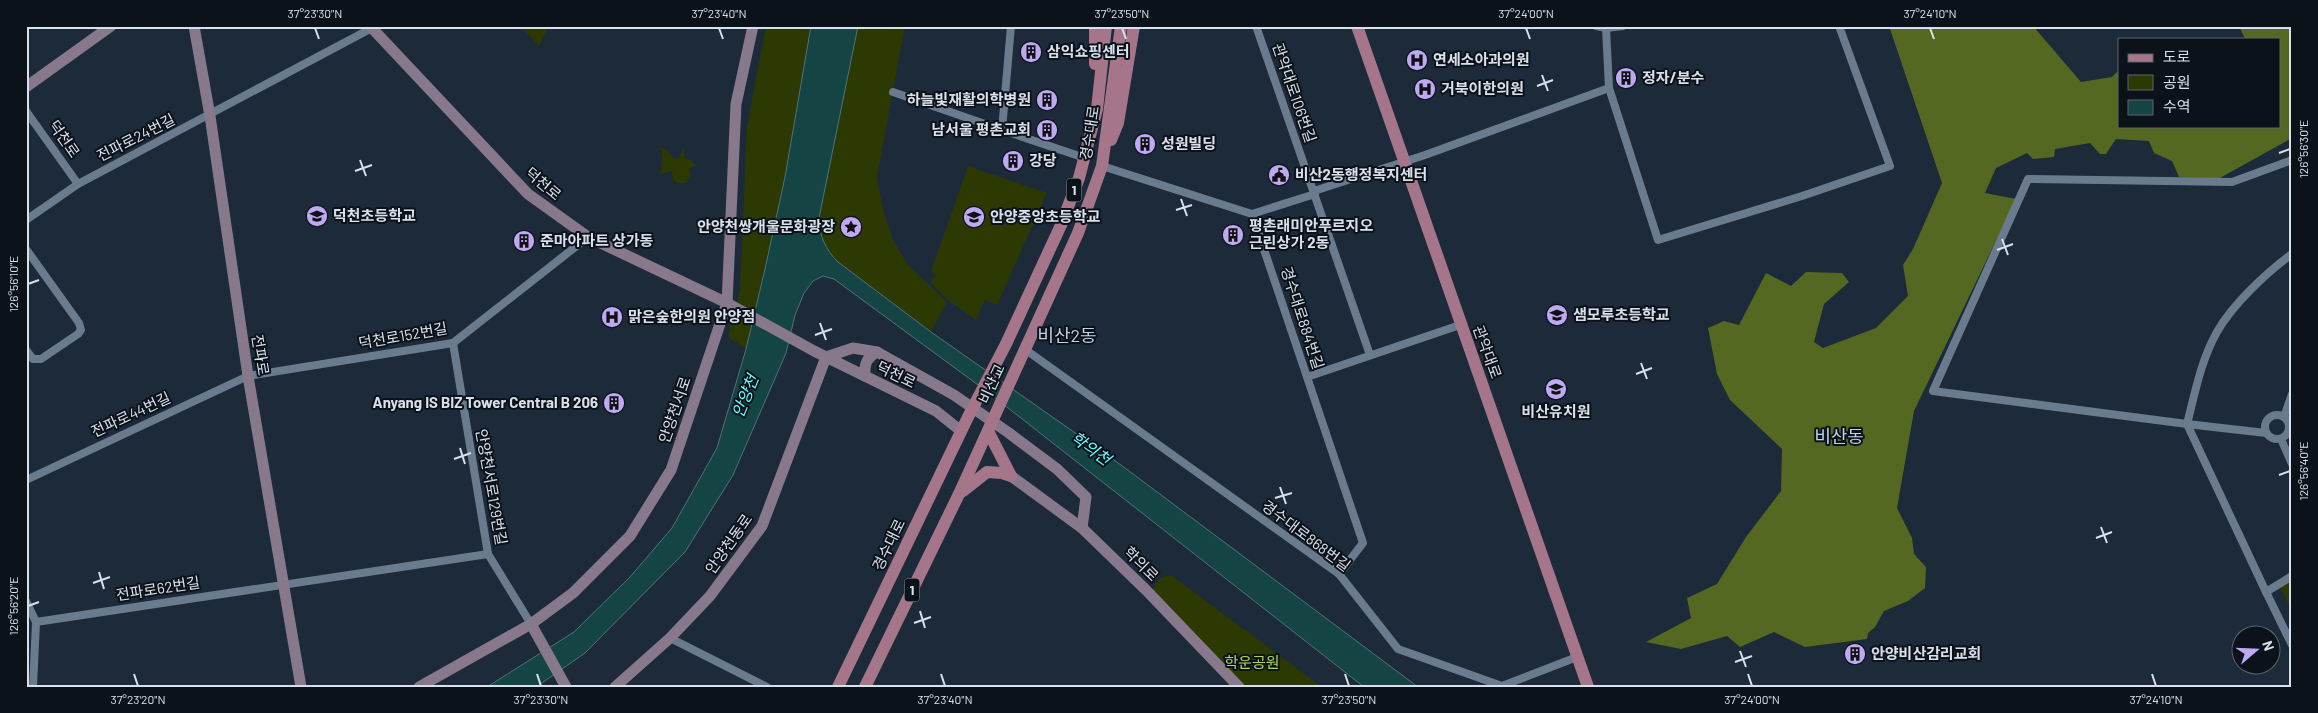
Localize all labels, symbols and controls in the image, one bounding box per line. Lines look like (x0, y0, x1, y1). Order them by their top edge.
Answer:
text: 37°23'30"N (288, 6, 342, 20)
text: 37°23'40"N (691, 6, 747, 20)
text: 37°23'50"N (1095, 6, 1149, 20)
text: 37°24'00"N (1498, 6, 1554, 20)
text: 37°24'10"N (1903, 6, 1957, 20)
legend (2118, 38, 2280, 128)
building icon: 삼익쇼핑센터 (1019, 40, 1043, 64)
street label: 관악대로106번길 (1269, 40, 1320, 145)
place label: 삼익쇼핑센터 (1047, 42, 1130, 60)
text: 도로 (2163, 47, 2191, 65)
hospital icon: 연세소아과의원 (1405, 48, 1429, 72)
place label: 연세소아과의원 (1433, 50, 1530, 68)
building icon: 정자/분수 (1614, 66, 1638, 90)
place label: 정자/분수 (1642, 68, 1704, 86)
text: 공원 (2163, 73, 2191, 91)
hospital icon: 거북이한의원 (1413, 77, 1437, 101)
place label: 거북이한의원 (1441, 79, 1524, 97)
building icon: 하늘빛재활의학병원 (1035, 88, 1059, 112)
place label: 하늘빛재활의학병원 (907, 90, 1031, 108)
text: 수역 (2163, 97, 2191, 115)
street label: 경수대로 (1076, 104, 1102, 162)
street label: 전파로24번길 (93, 110, 178, 164)
street label: 덕천로 (46, 116, 84, 161)
building icon: 남서울 평촌교회 (1035, 118, 1059, 142)
place label: 남서울 평촌교회 (931, 120, 1031, 138)
text: 126°56'30"E (2296, 120, 2310, 178)
building icon: 성원빌딩 (1133, 132, 1157, 156)
place label: 성원빌딩 (1161, 134, 1216, 152)
building icon: 강당 (1001, 149, 1025, 173)
place label: 강당 (1029, 151, 1057, 169)
street label: 덕천로 (522, 163, 565, 203)
public building icon: 비산2동행정복지센터 (1267, 163, 1291, 187)
place label: 비산2동행정복지센터 (1295, 165, 1428, 183)
road number: 1 (1066, 178, 1082, 202)
school or university icon: 덕천초등학교 (305, 204, 329, 228)
school or university icon: 안양중앙초등학교 (962, 205, 986, 229)
place label: 덕천초등학교 (333, 206, 416, 224)
place label: 안양중앙초등학교 (990, 207, 1101, 225)
place icon: 안양천쌍개울문화광장 (839, 215, 863, 239)
place label: 평촌래미안푸르지오 근린상가 2동 (1249, 216, 1373, 251)
place label: 안양천쌍개울문화광장 (697, 217, 835, 235)
building icon: 평촌래미안푸르지오 근린상가 2동 (1221, 223, 1245, 247)
building icon: 준마아파트 상가동 (512, 229, 536, 253)
place label: 준마아파트 상가동 (540, 231, 654, 249)
text: 126°56'10"E (6, 256, 20, 312)
street label: 경수대로884번길 (1278, 264, 1328, 371)
school or university icon: 샘모루초등학교 (1545, 303, 1569, 327)
hospital icon: 맑은숲한의원 안양점 (600, 305, 624, 329)
place label: 샘모루초등학교 (1573, 305, 1670, 323)
place label: 맑은숲한의원 안양점 (628, 307, 755, 325)
street label: 덕천로152번길 (357, 318, 449, 352)
street label: 관악대로 (1470, 323, 1506, 381)
district label: 비산2동 (1037, 324, 1097, 346)
street label: 전파로 (249, 333, 273, 377)
street label: 덕천로 (874, 357, 919, 391)
street label: 비산교 (974, 361, 1008, 406)
water label: 안양천 (727, 370, 762, 420)
street label: 안양천서로 (654, 374, 694, 445)
school or university icon: 비산유치원 (1544, 377, 1568, 401)
street label: 전파로44번길 (88, 388, 173, 440)
building icon: Anyang IS BIZ Tower Central B 206 (602, 391, 626, 415)
place label: Anyang IS BIZ Tower Central B 206 (373, 393, 598, 411)
place label: 비산유치원 (1521, 402, 1591, 420)
district label: 비산동 (1814, 425, 1864, 447)
street label: 안양천서로129번길 (473, 427, 511, 546)
water label: 학의천 (1068, 427, 1117, 470)
text: 126°56'40"E (2296, 441, 2310, 501)
street label: 경수대로868번길 (1259, 496, 1354, 574)
street label: 안양천동로 (701, 510, 755, 577)
street label: 경수대로 (868, 516, 908, 573)
street label: 학의로 (1121, 542, 1163, 584)
street label: 전파로62번길 (115, 572, 201, 604)
text: 126°56'20"E (6, 577, 20, 635)
road number: 1 (904, 578, 920, 602)
north arrow (2230, 626, 2280, 676)
text: N (2259, 638, 2278, 653)
building icon: 안양비산감리교회 (1843, 642, 1867, 666)
place label: 안양비산감리교회 (1871, 644, 1981, 662)
park label: 학운공원 (1224, 653, 1280, 671)
text: 37°23'20"N (110, 692, 166, 706)
text: 37°23'30"N (514, 692, 568, 706)
text: 37°23'40"N (917, 692, 973, 706)
text: 37°23'50"N (1322, 692, 1376, 706)
text: 37°24'00"N (1724, 692, 1780, 706)
text: 37°24'10"N (2129, 692, 2183, 706)

